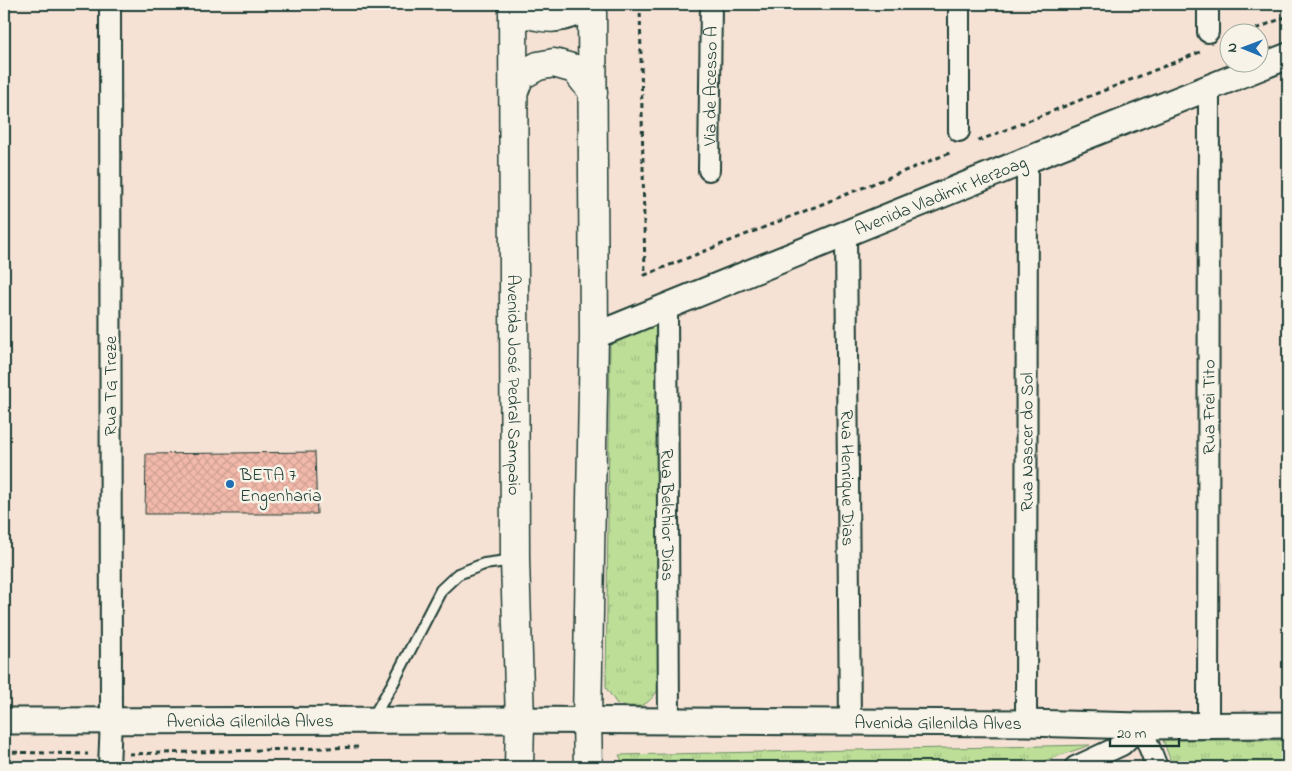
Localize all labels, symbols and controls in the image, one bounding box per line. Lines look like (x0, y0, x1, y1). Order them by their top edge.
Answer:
north arrow (1220, 22, 1270, 72)
street label: Via de Acesso A (698, 26, 726, 147)
text: N (1222, 43, 1243, 53)
street label: Avenida Vladimir Herzoag (851, 150, 1032, 244)
street label: Avenida José Pedral Sampaio (499, 275, 526, 496)
street label: Rua TG Treze (99, 335, 125, 436)
street label: Rua Frei Tito (1197, 359, 1224, 455)
street label: Rua Nascer do Sol (1015, 372, 1042, 512)
street label: Rua Henrique Dias (832, 410, 860, 546)
street label: Rua Belchior Dias (653, 449, 679, 581)
place label: BETA 7 Engenharia (239, 463, 322, 511)
marker: BETA 7 Engenharia (224, 478, 236, 490)
street label: Avenida Gilenilda Alves (166, 709, 334, 736)
street label: Avenida Gilenilda Alves (854, 711, 1022, 738)
scale bar (1110, 716, 1178, 748)
text: 20 m (1117, 723, 1147, 745)

